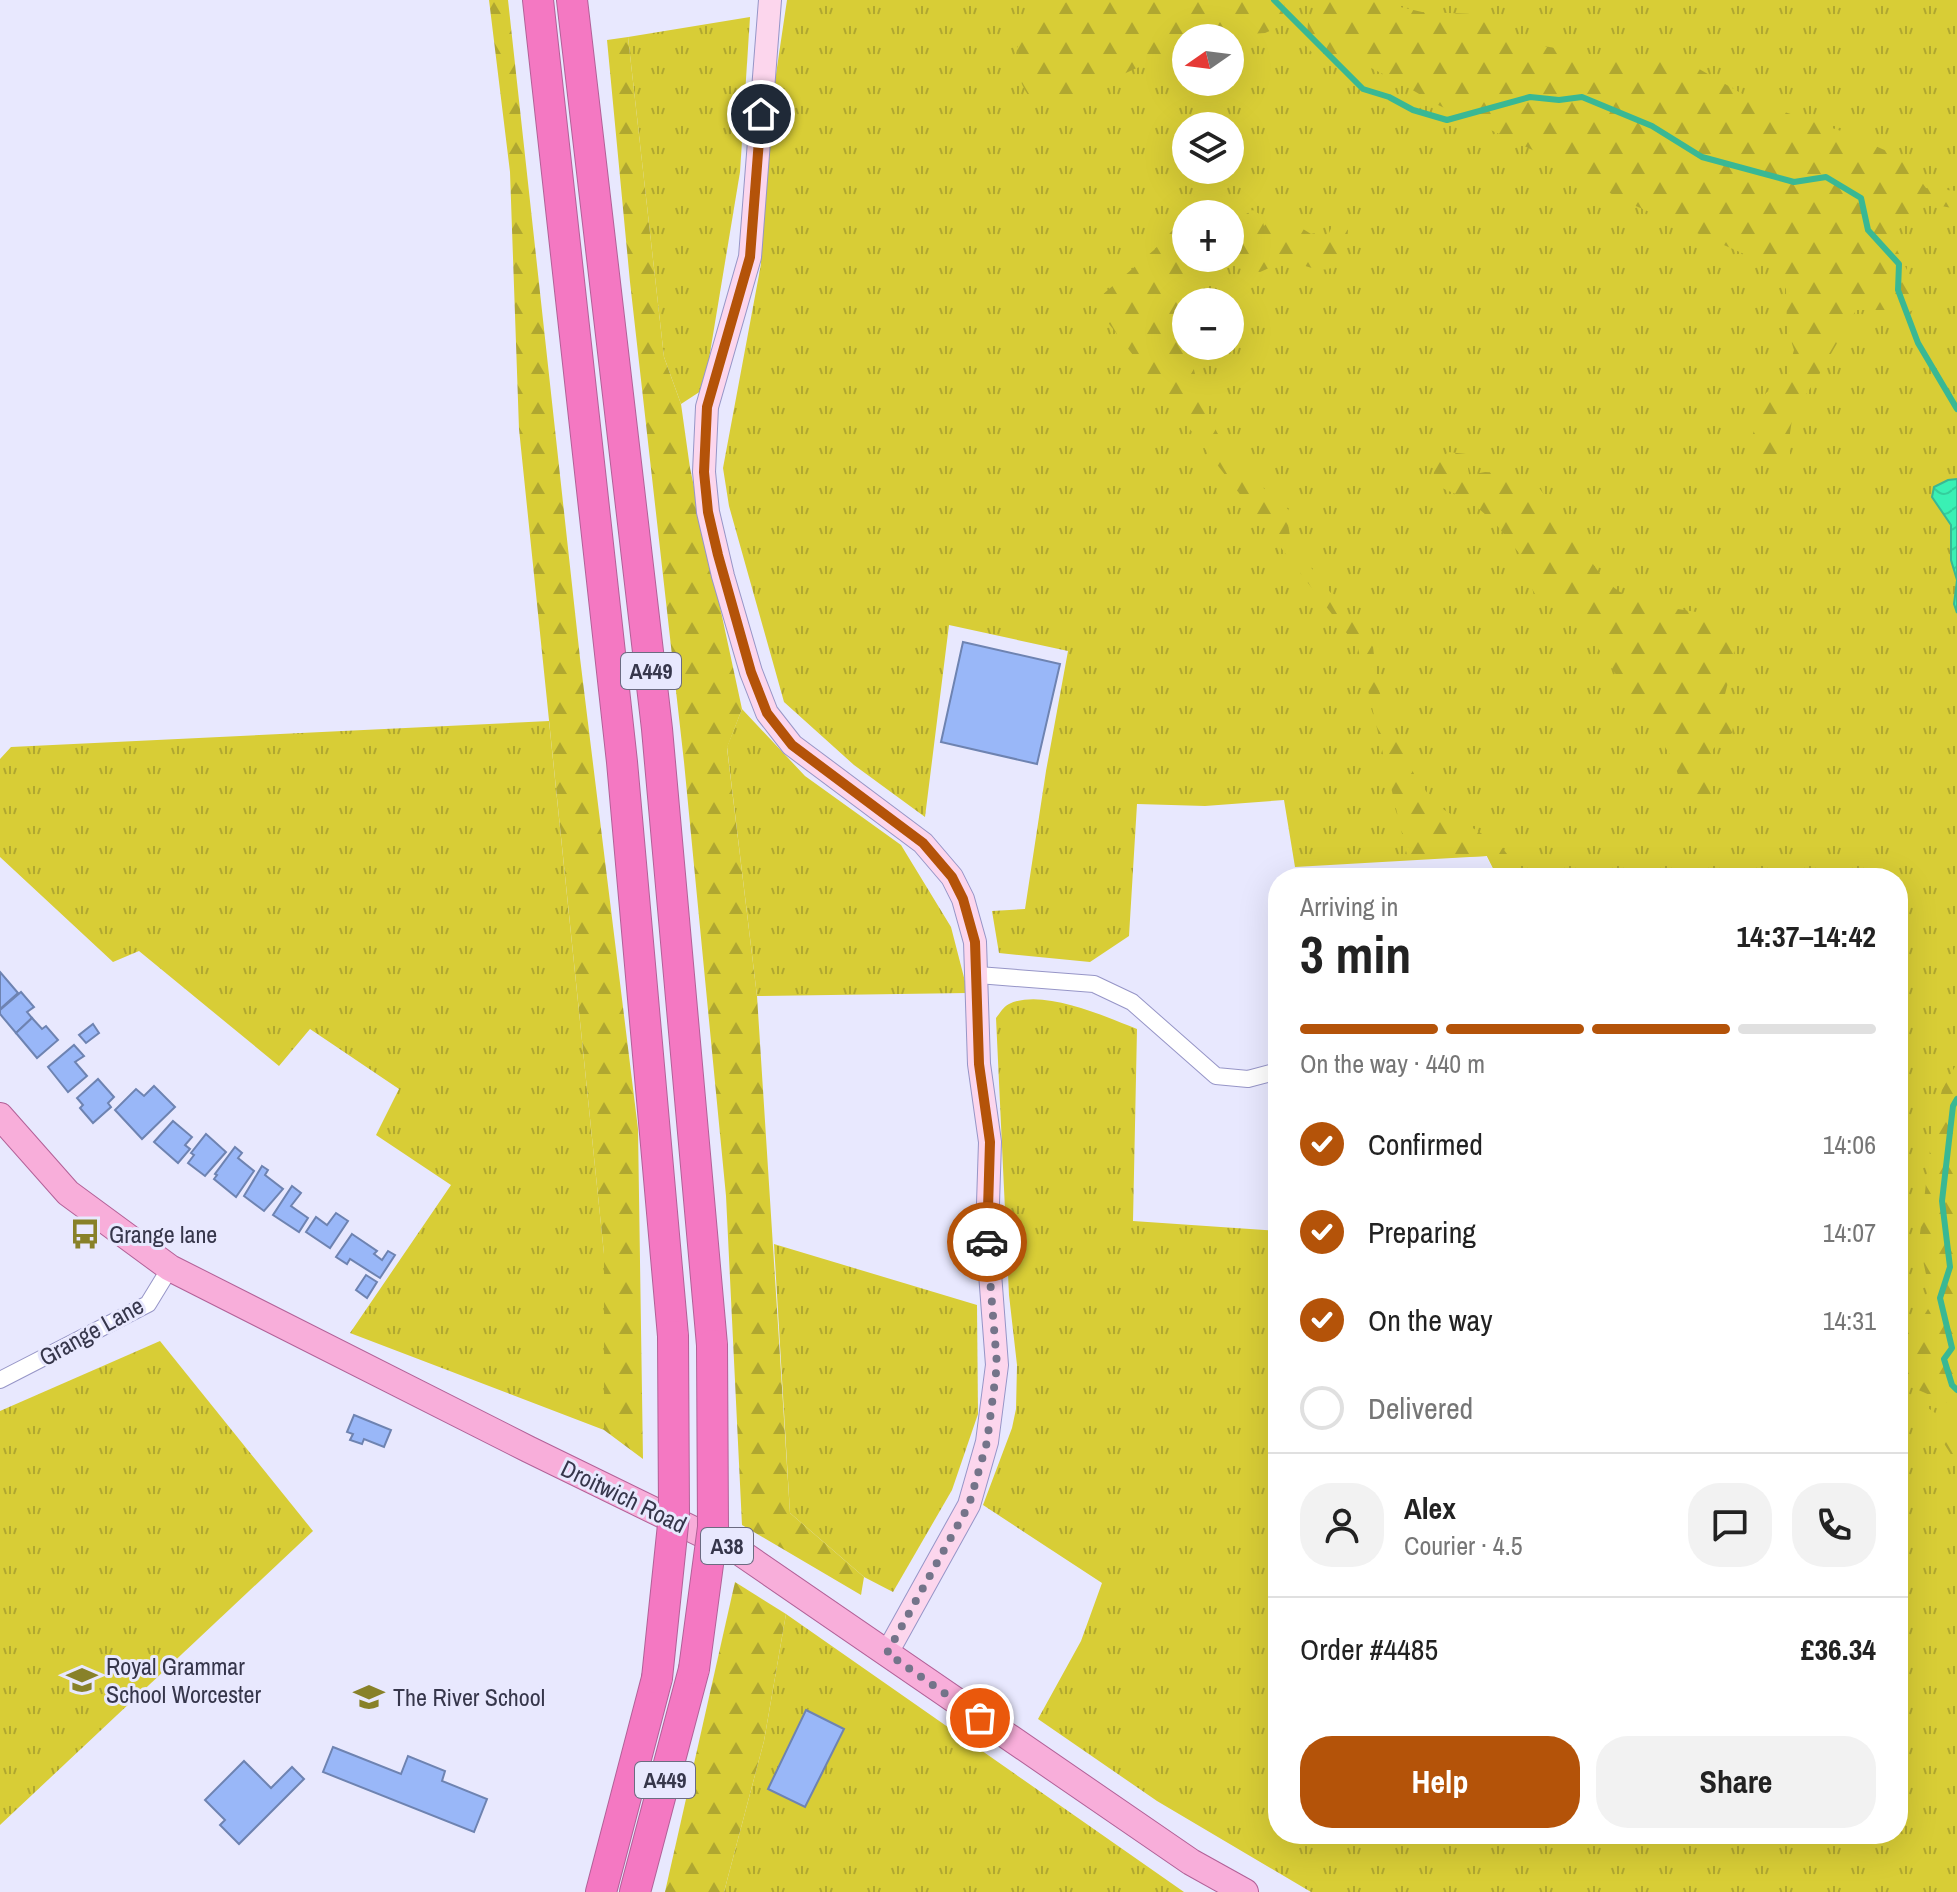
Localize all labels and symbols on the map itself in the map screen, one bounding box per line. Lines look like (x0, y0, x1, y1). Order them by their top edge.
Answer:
north arrow (1172, 24, 1244, 96)
pin (727, 80, 795, 148)
road number: A449 (621, 653, 681, 689)
courier (947, 1202, 1027, 1282)
bus stop icon: Grange lane (68, 1217, 102, 1251)
place label: Grange lane (109, 1218, 217, 1250)
street label: Grange Lane (33, 1289, 149, 1373)
street label: Droitwich Road (556, 1452, 692, 1540)
road number: A38 (701, 1528, 753, 1564)
place label: Royal Grammar School Worcester (106, 1650, 261, 1710)
school or university icon: Royal Grammar School Worcester (65, 1663, 99, 1697)
school or university icon: The River School (352, 1680, 386, 1714)
place label: The River School (393, 1681, 545, 1713)
pin (946, 1684, 1014, 1752)
road number: A449 (635, 1762, 695, 1798)

